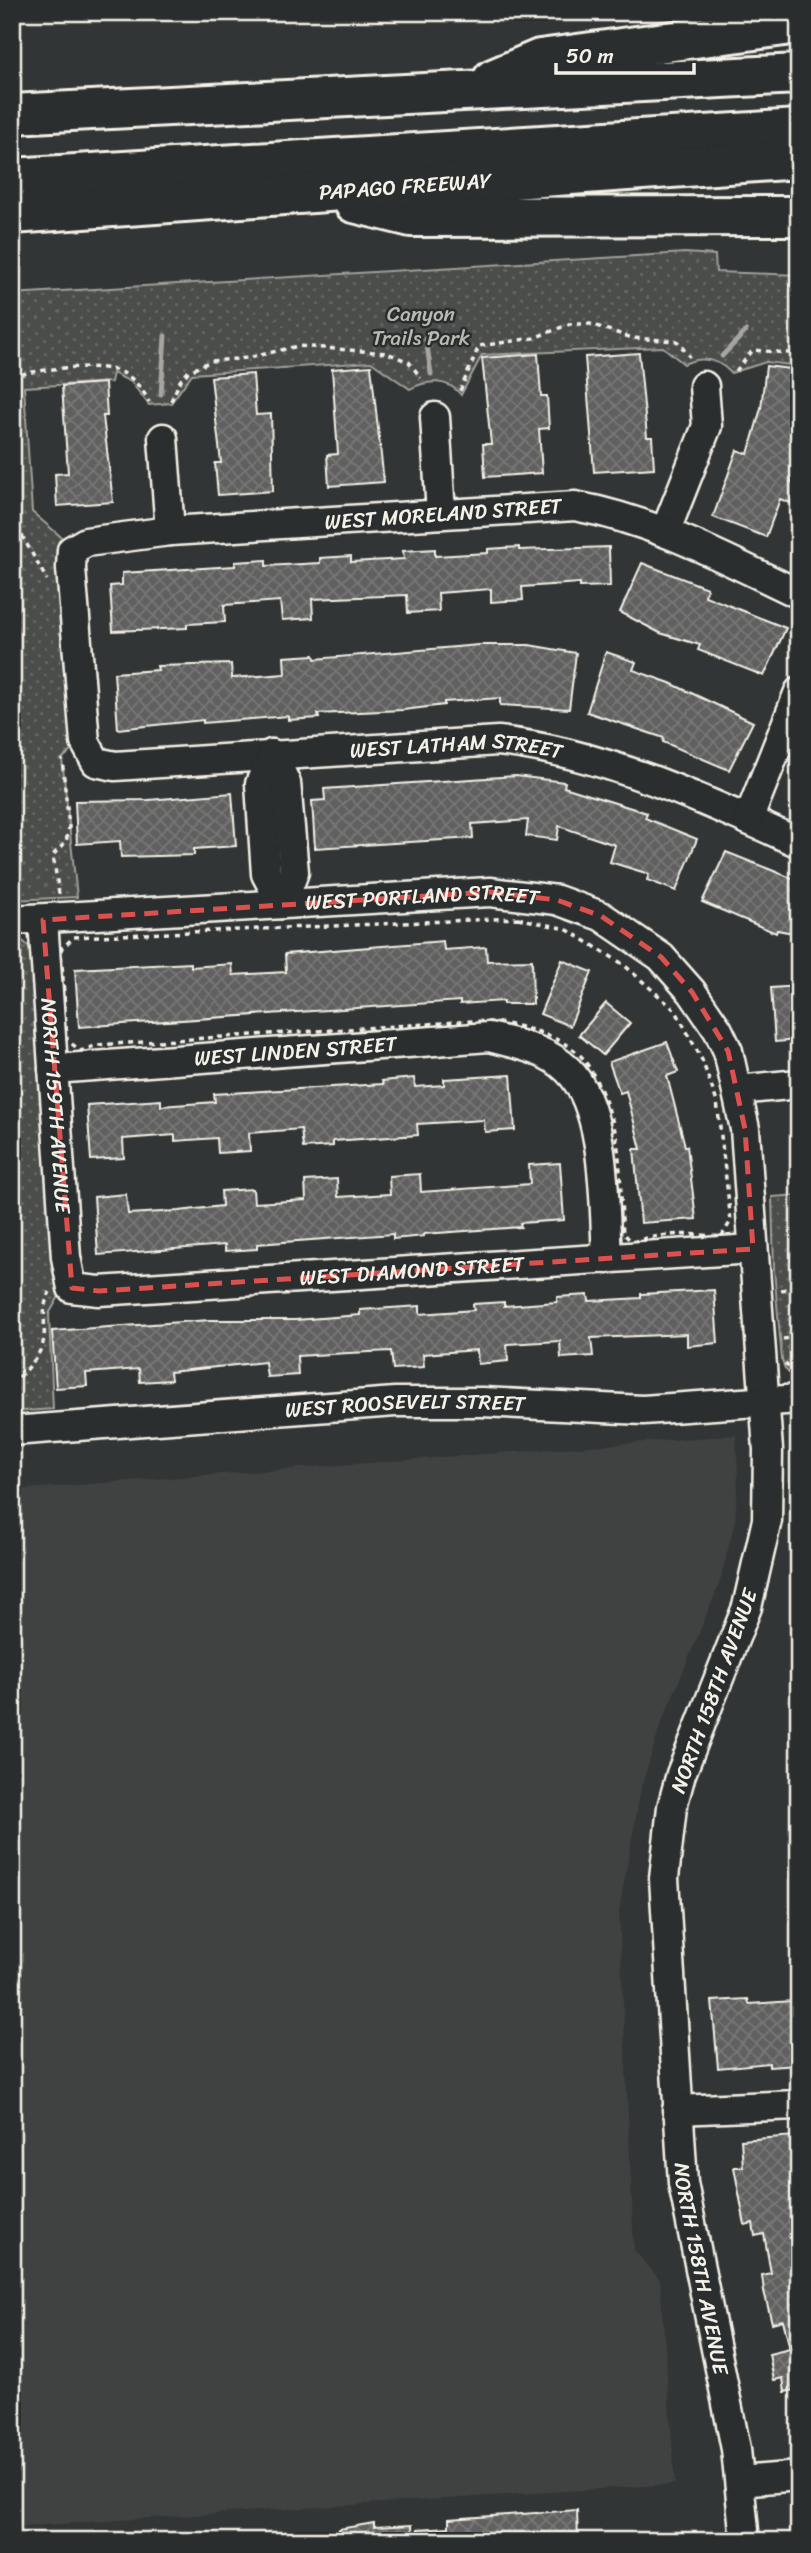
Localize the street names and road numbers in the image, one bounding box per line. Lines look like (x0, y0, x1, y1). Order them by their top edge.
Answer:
street label: PAPAGO FREEWAY (318, 161, 494, 211)
street label: WEST MORELAND STREET (323, 487, 564, 541)
street label: WEST LATHAM STREET (349, 721, 568, 771)
street label: WEST PORTLAND STREET (304, 873, 543, 922)
street label: NORTH 159TH AVENUE (29, 997, 82, 1216)
street label: WEST LINDEN STREET (193, 1025, 400, 1078)
street label: WEST DIAMOND STREET (298, 1245, 527, 1297)
street label: WEST ROOSEVELT STREET (284, 1383, 528, 1429)
street label: NORTH 158TH AVENUE (659, 1582, 769, 1799)
street label: NORTH 158TH AVENUE (663, 2162, 740, 2379)

